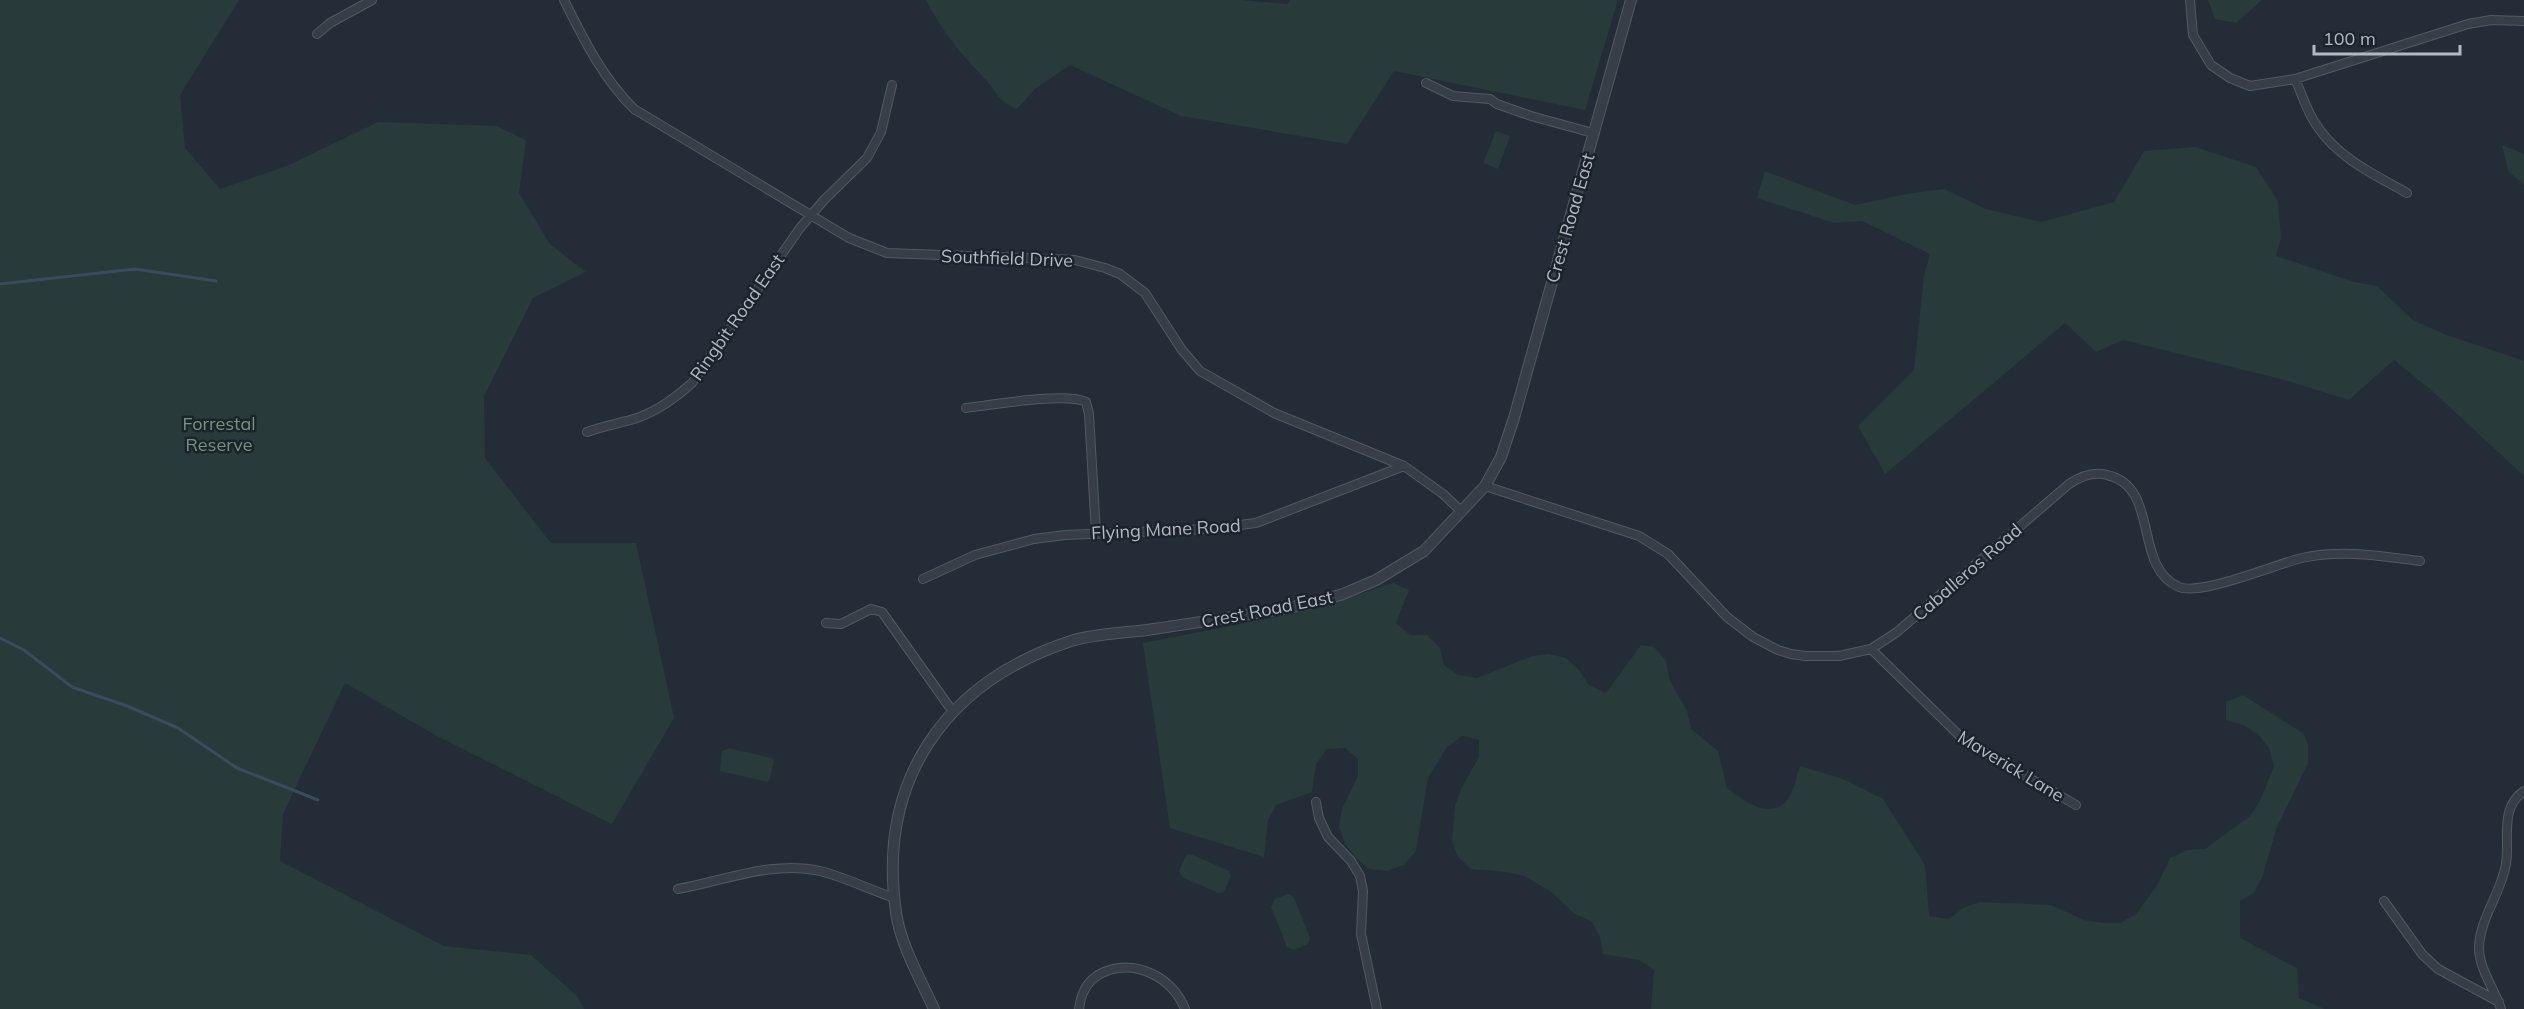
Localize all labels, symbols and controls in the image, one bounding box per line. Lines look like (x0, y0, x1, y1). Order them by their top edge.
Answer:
scale bar (2314, 18, 2460, 56)
text: 100 m (2323, 27, 2376, 50)
street label: Crest Road East (1541, 151, 1599, 285)
street label: Southfield Drive (941, 244, 1073, 272)
street label: Ringbit Road East (685, 249, 789, 385)
park label: Forrestal Reserve (182, 412, 256, 456)
street label: Flying Mane Road (1091, 514, 1241, 544)
street label: Caballeros Road (1908, 518, 2026, 626)
street label: Crest Road East (1199, 585, 1335, 633)
street label: Maverick Lane (1954, 725, 2068, 807)

